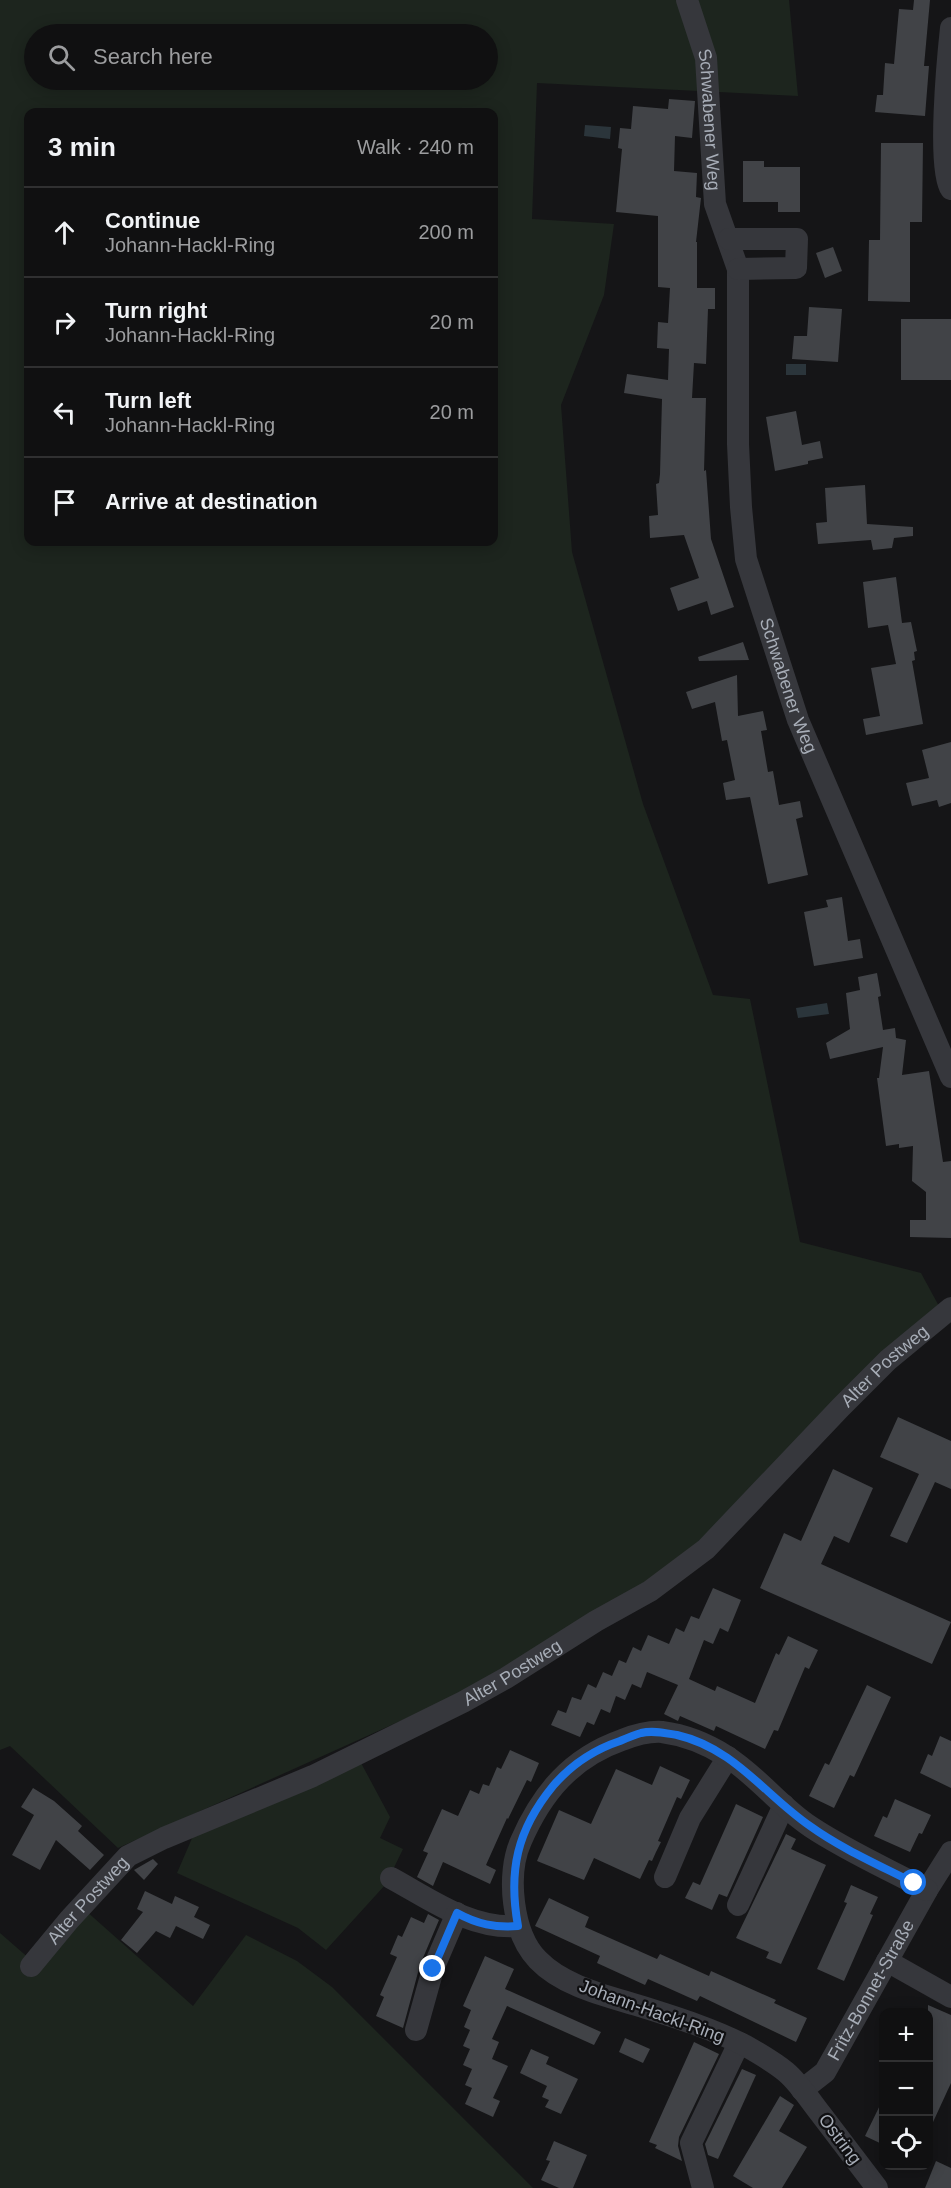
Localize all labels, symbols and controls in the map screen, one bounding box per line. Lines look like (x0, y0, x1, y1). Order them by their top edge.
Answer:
search box (24, 24, 498, 90)
icon: search (45, 41, 78, 74)
text: Search here (93, 44, 213, 69)
street label: Schwabener Weg (694, 46, 724, 191)
text: 3 min (48, 132, 116, 162)
text: Walk · 240 m (357, 136, 474, 158)
text: Continue (105, 208, 200, 233)
icon: ahead (48, 216, 81, 249)
text: 200 m (418, 221, 474, 243)
text: Johann-Hackl-Ring (105, 234, 275, 256)
text: Turn right (105, 298, 207, 323)
icon: right (48, 306, 81, 339)
text: 20 m (430, 311, 474, 333)
text: Johann-Hackl-Ring (105, 324, 275, 346)
text: Turn left (105, 388, 191, 413)
icon: left (48, 396, 81, 429)
text: 20 m (430, 401, 474, 423)
text: Johann-Hackl-Ring (105, 414, 275, 436)
icon: arrive (48, 486, 81, 519)
text: Arrive at destination (105, 489, 318, 514)
street label: Schwabener Weg (756, 615, 821, 756)
street label: Alter Postweg (837, 1321, 932, 1411)
street label: Alter Postweg (460, 1635, 565, 1710)
street label: Alter Postweg (43, 1852, 133, 1948)
route start (900, 1869, 926, 1895)
street label: Fritz-Bonnet-Straße (823, 1916, 918, 2064)
route end (419, 1955, 445, 1981)
street label: Johann-Hackl-Ring (577, 1975, 727, 2047)
map controls (879, 2008, 933, 2170)
button: + (879, 2008, 933, 2062)
button: − (879, 2062, 933, 2116)
street label: Ostring (815, 2110, 865, 2168)
button: locate (879, 2116, 933, 2170)

